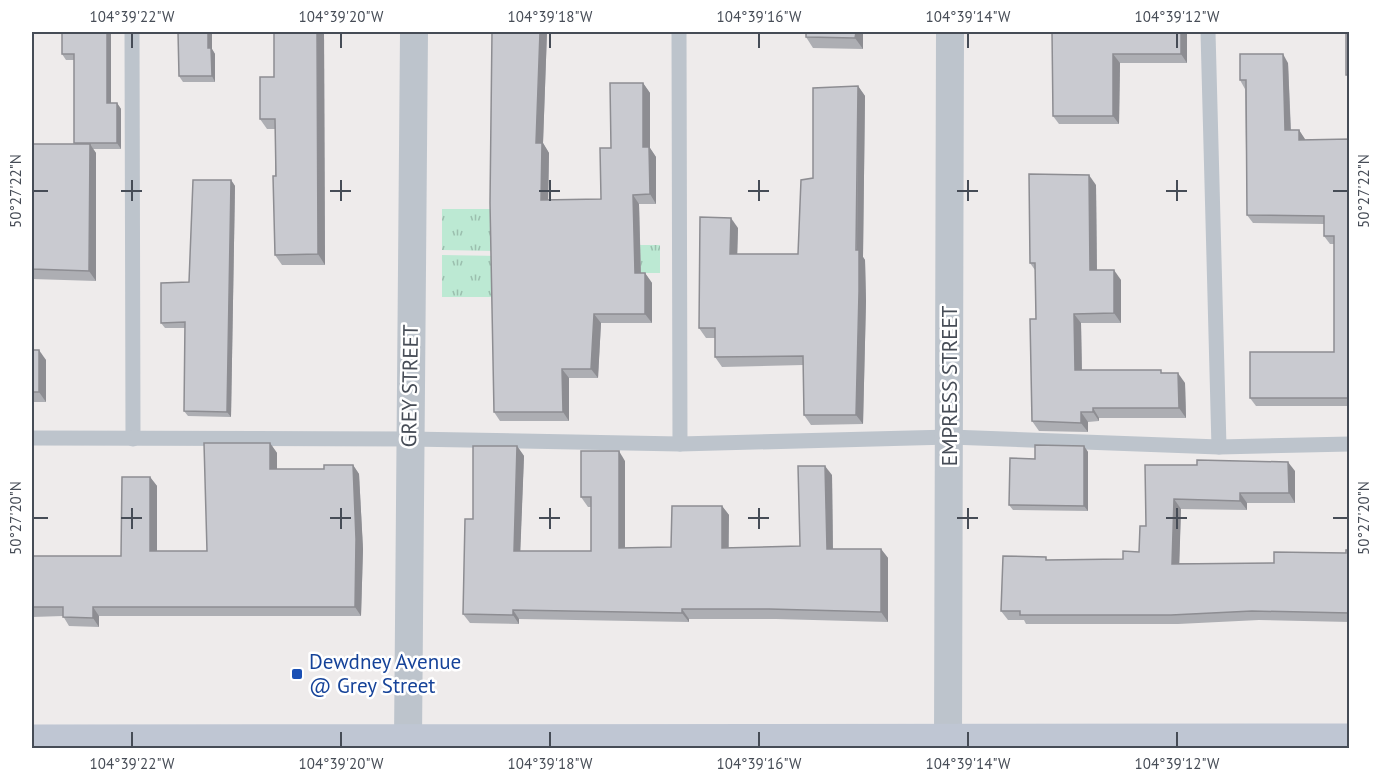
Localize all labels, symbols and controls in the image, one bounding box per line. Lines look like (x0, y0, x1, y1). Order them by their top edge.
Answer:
text: 104°39'22"W (90, 7, 175, 26)
text: 104°39'20"W (299, 7, 384, 26)
text: 104°39'18"W (508, 7, 593, 26)
text: 104°39'16"W (717, 7, 802, 26)
text: 104°39'14"W (926, 7, 1011, 26)
text: 104°39'12"W (1135, 7, 1220, 26)
text: 50°27'22"N (6, 154, 25, 228)
text: 50°27'22"N (1354, 154, 1373, 228)
street label: EMPRESS STREET (936, 305, 963, 466)
street label: GREY STREET (395, 324, 424, 448)
text: 50°27'20"N (6, 481, 25, 555)
text: 50°27'20"N (1354, 481, 1373, 555)
place label: Dewdney Avenue @ Grey Street (309, 648, 461, 699)
marker: Dewdney Avenue @ Grey Street (290, 667, 304, 681)
text: 104°39'22"W (90, 754, 175, 773)
text: 104°39'20"W (299, 754, 384, 773)
text: 104°39'18"W (508, 754, 593, 773)
text: 104°39'16"W (717, 754, 802, 773)
text: 104°39'14"W (926, 754, 1011, 773)
text: 104°39'12"W (1135, 754, 1220, 773)

